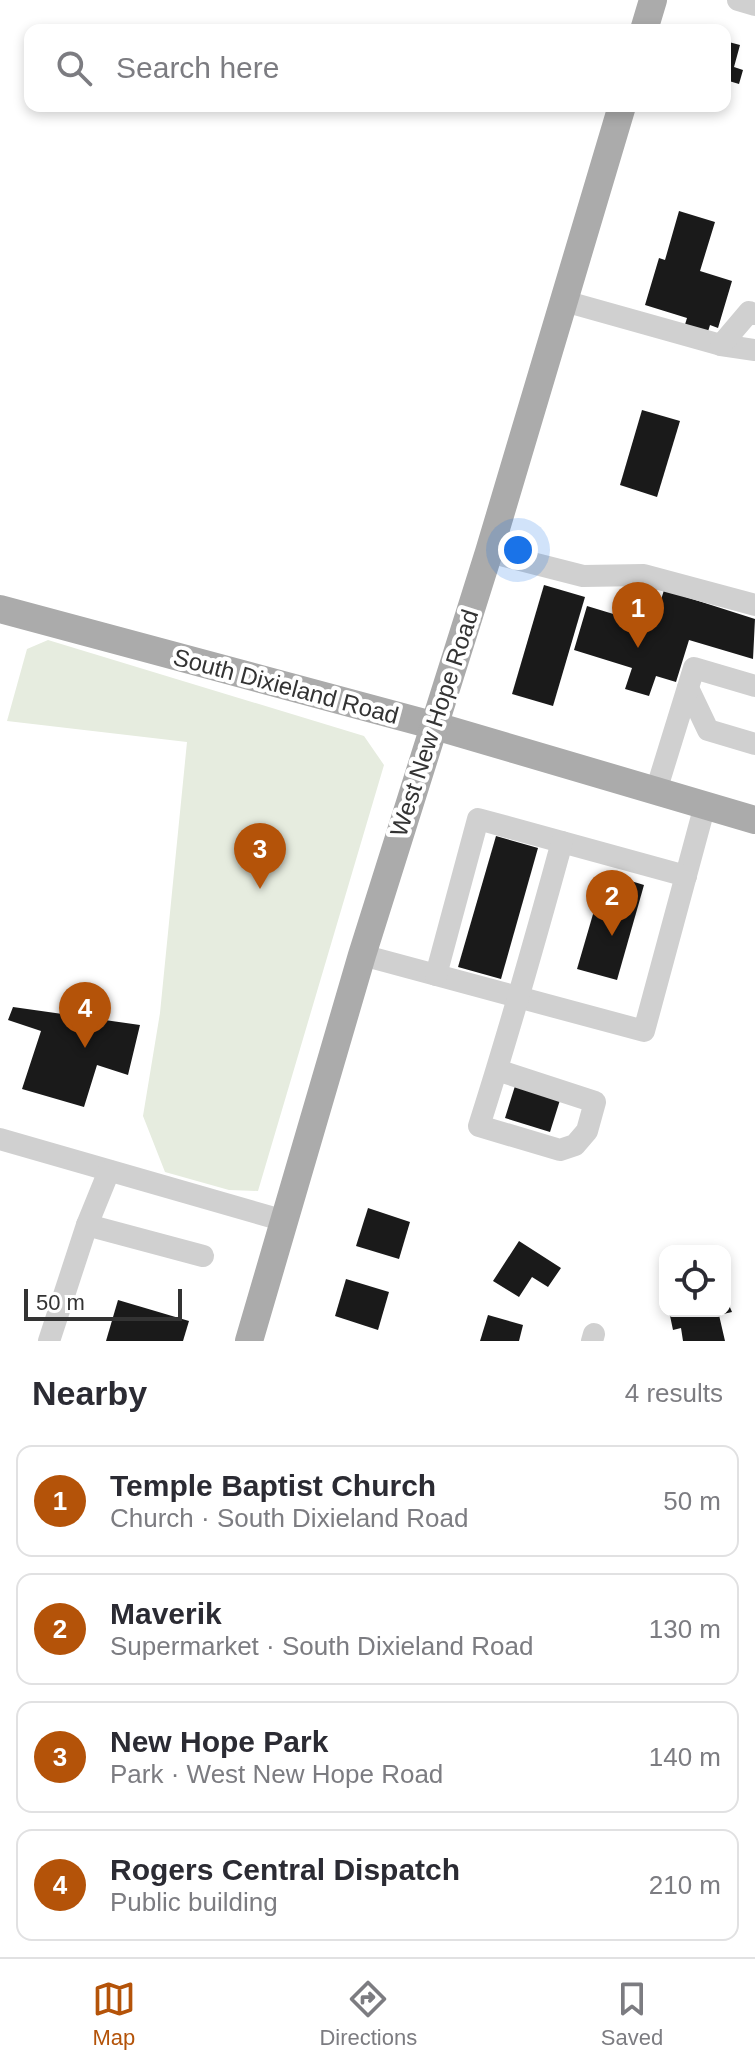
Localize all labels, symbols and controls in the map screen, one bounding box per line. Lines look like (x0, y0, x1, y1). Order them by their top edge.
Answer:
search box (24, 24, 731, 112)
icon: search (52, 46, 96, 90)
text: Search here (116, 51, 279, 84)
your location (498, 530, 538, 570)
pin: 1 (612, 582, 664, 648)
street label: West New Hope Road (385, 606, 483, 840)
street label: South Dixieland Road (170, 643, 402, 729)
pin: 3 (234, 823, 286, 889)
pin: 2 (586, 870, 638, 936)
pin: 4 (59, 982, 111, 1048)
map controls (659, 1245, 731, 1317)
button: locate (659, 1245, 731, 1317)
scale bar (24, 1285, 182, 1321)
text: 50 m (36, 1290, 85, 1315)
text: Nearby (32, 1374, 147, 1412)
text: 4 results (625, 1378, 723, 1408)
text: Temple Baptist Church (110, 1469, 436, 1502)
text: 1 (53, 1486, 67, 1516)
text: 50 m (663, 1486, 721, 1516)
text: Church · South Dixieland Road (110, 1503, 468, 1533)
text: Maverik (110, 1597, 222, 1630)
text: 2 (53, 1614, 67, 1644)
text: 130 m (649, 1614, 721, 1644)
text: Supermarket · South Dixieland Road (110, 1631, 533, 1661)
text: New Hope Park (110, 1725, 328, 1758)
text: 3 (53, 1742, 67, 1772)
text: 140 m (649, 1742, 721, 1772)
text: Park · West New Hope Road (110, 1759, 443, 1789)
text: Rogers Central Dispatch (110, 1853, 460, 1886)
text: 4 (53, 1870, 67, 1900)
text: 210 m (649, 1870, 721, 1900)
text: Public building (110, 1887, 278, 1917)
tab: Map (92, 1977, 136, 2051)
tab: Directions (319, 1977, 417, 2051)
tab: Saved (601, 1977, 663, 2051)

